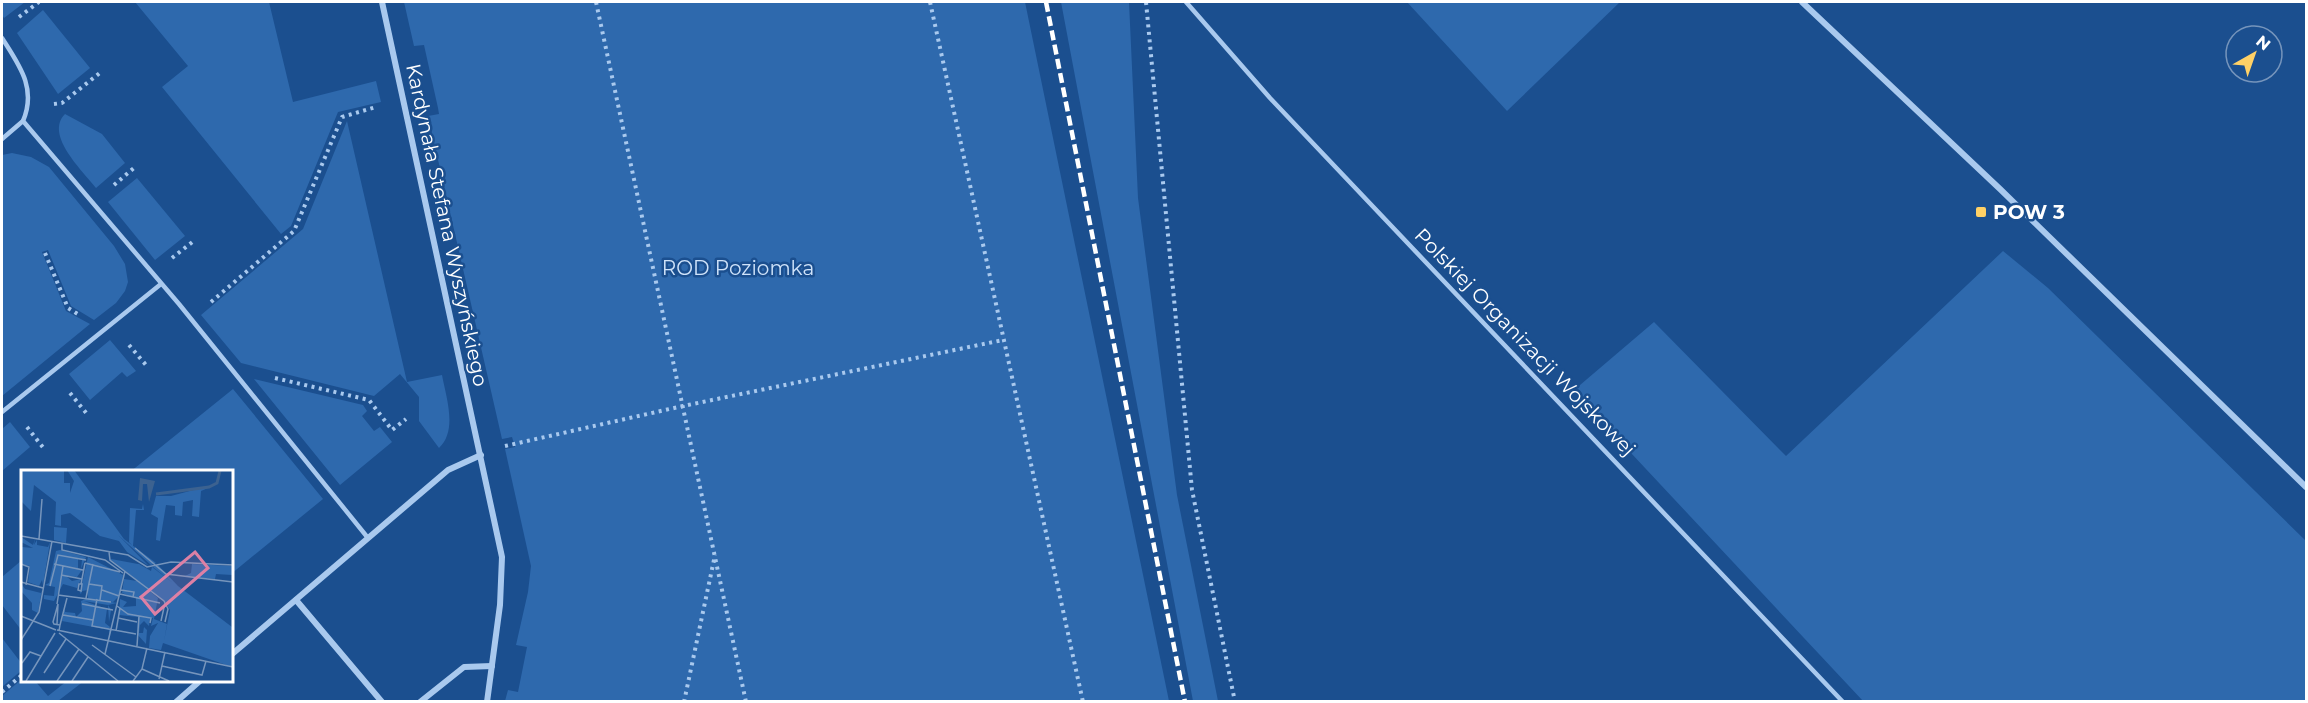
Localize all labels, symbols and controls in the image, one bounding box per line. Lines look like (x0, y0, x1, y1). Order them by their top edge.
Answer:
north arrow (2224, 24, 2284, 84)
text: N (2252, 31, 2274, 54)
street label: Kardynała Stefana Wyszyńskiego (401, 62, 493, 388)
place label: POW 3 (1993, 200, 2065, 224)
marker: POW 3 (1974, 205, 1988, 219)
street label: Polskiej Organizacji Wojskowej (1410, 223, 1640, 461)
park label: ROD Poziomka (662, 256, 814, 280)
inset map (21, 470, 232, 682)

